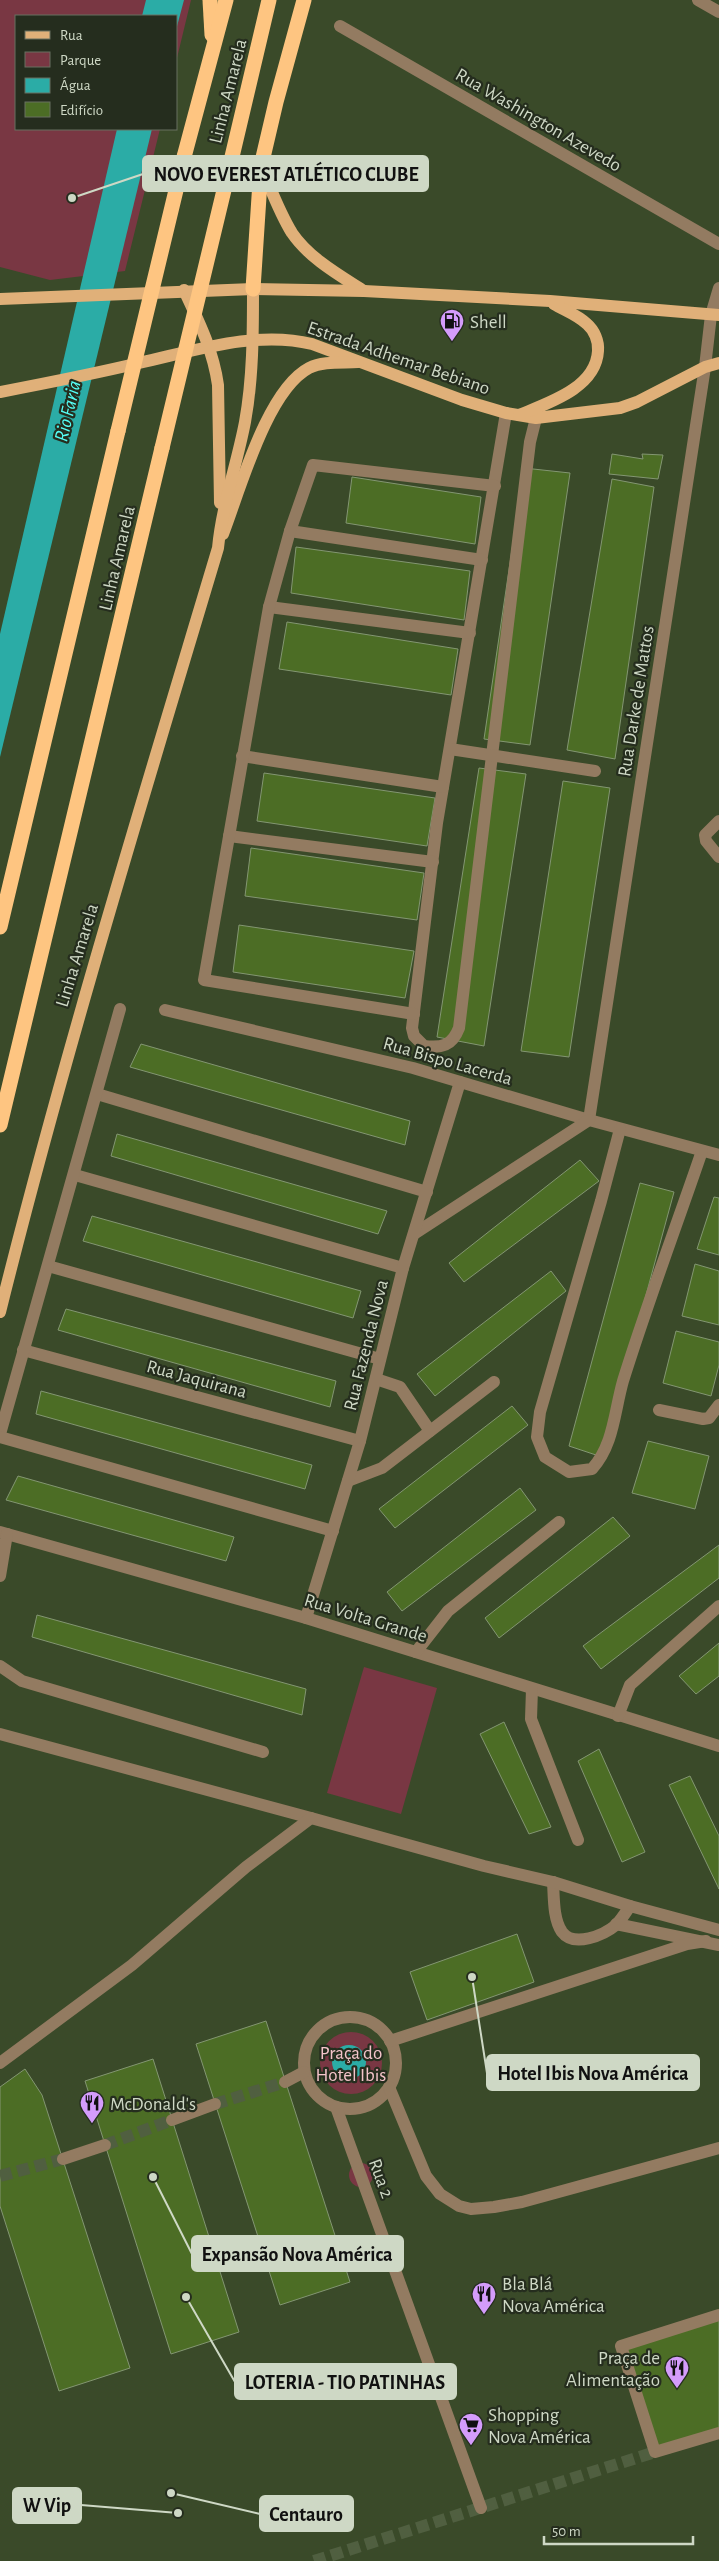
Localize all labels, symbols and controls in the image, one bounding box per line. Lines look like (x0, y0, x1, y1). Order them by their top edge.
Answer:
legend (15, 15, 178, 130)
text: Rua (60, 28, 83, 43)
street label: Linha Amarela (206, 37, 251, 146)
text: Parque (60, 53, 101, 68)
street label: Rua Washington Azevedo (452, 65, 624, 176)
text: Água (60, 76, 91, 93)
text: Edifício (60, 103, 103, 118)
callout: NOVO EVEREST ATLÉTICO CLUBE (143, 156, 428, 191)
text: NOVO EVEREST ATLÉTICO CLUBE (153, 161, 419, 185)
fuel station icon: Shell (439, 308, 465, 342)
place label: Shell (470, 313, 507, 332)
street label: Estrada Adhemar Bebiano (305, 318, 492, 399)
water label: Rio Faria (51, 379, 85, 444)
street label: Linha Amarela (96, 504, 139, 613)
street label: Rua Darke de Mattos (615, 624, 658, 778)
street label: Linha Amarela (53, 901, 102, 1009)
street label: Rua Bispo Lacerda (381, 1034, 514, 1089)
street label: Rua Fazenda Nova (341, 1278, 392, 1413)
street label: Rua Jaquirana (144, 1357, 249, 1402)
street label: Rua Volta Grande (302, 1591, 429, 1646)
park label: Praça do Hotel Ibis (316, 2044, 386, 2085)
callout: Hotel Ibis Nova América (487, 2055, 699, 2090)
text: Hotel Ibis Nova América (497, 2064, 689, 2084)
restaurant icon: McDonald's (79, 2090, 105, 2124)
place label: McDonald's (110, 2095, 196, 2114)
street label: Rua 2 (365, 2156, 397, 2201)
callout: Expansão Nova América (192, 2236, 403, 2271)
text: Expansão Nova América (201, 2245, 393, 2265)
place label: Bla Blá Nova América (502, 2275, 605, 2316)
restaurant icon: Bla Blá Nova América (471, 2281, 497, 2315)
place label: Praça de Alimentação (566, 2349, 660, 2390)
restaurant icon: Praça de Alimentação (664, 2355, 690, 2389)
callout: LOTERIA - TIO PATINHAS (235, 2364, 456, 2399)
text: LOTERIA - TIO PATINHAS (245, 2373, 445, 2393)
place label: Shopping Nova América (488, 2406, 591, 2447)
supermarket icon: Shopping Nova América (458, 2412, 484, 2446)
callout: W Vip (13, 2488, 81, 2523)
text: W Vip (23, 2496, 71, 2516)
callout: Centauro (260, 2496, 353, 2531)
text: Centauro (269, 2505, 343, 2525)
scale bar (544, 2514, 693, 2546)
text: 50 m (552, 2524, 581, 2539)

